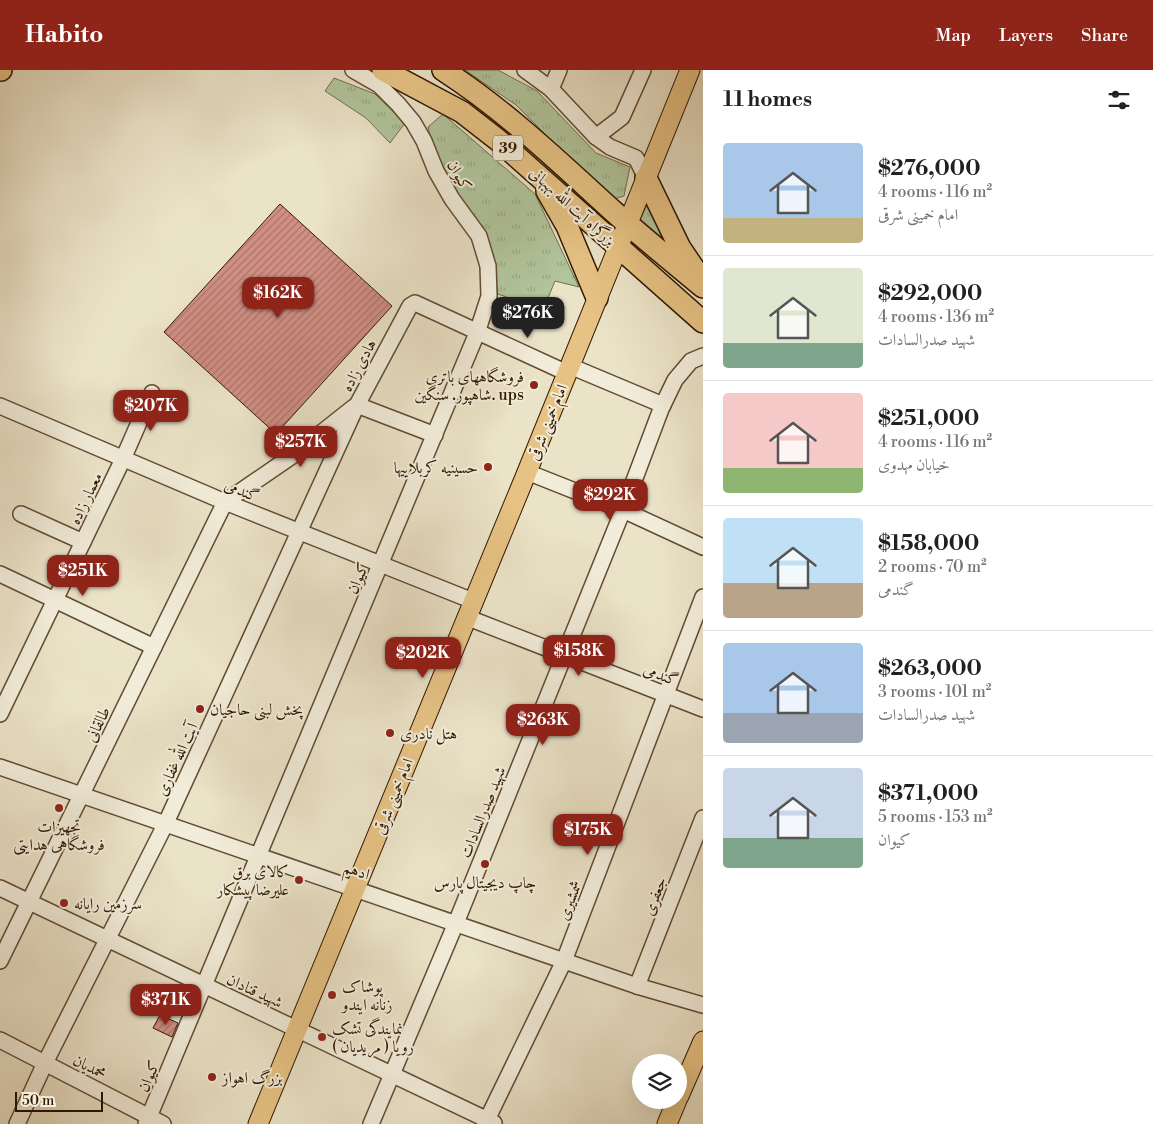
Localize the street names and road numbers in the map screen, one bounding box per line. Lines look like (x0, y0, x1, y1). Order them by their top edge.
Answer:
road number: 39 (493, 136, 523, 160)
street label: کیوان (442, 156, 476, 195)
street label: بزرگراه آیت الله بهبهانی (525, 161, 622, 251)
street label: هادی زاده (337, 336, 381, 395)
street label: امام خمینی شرقی (524, 381, 576, 465)
street label: معمار زاده (65, 469, 107, 528)
street label: گندمی (221, 475, 262, 507)
street label: کیوان (342, 559, 373, 597)
street label: گندمی (640, 659, 681, 691)
street label: طالقانی (81, 703, 115, 745)
street label: آیت الله غفاری (149, 717, 203, 799)
street label: امام خمینی شرقی (370, 755, 422, 839)
street label: شهید صدرالسادات (455, 764, 510, 861)
street label: ادهم (339, 857, 372, 889)
street label: جعفری (638, 874, 671, 919)
street label: شمشیری (553, 878, 587, 923)
street label: شهید قنادان (223, 969, 286, 1013)
street label: محمدیان (69, 1050, 110, 1084)
street label: کیوان (133, 1057, 164, 1095)

